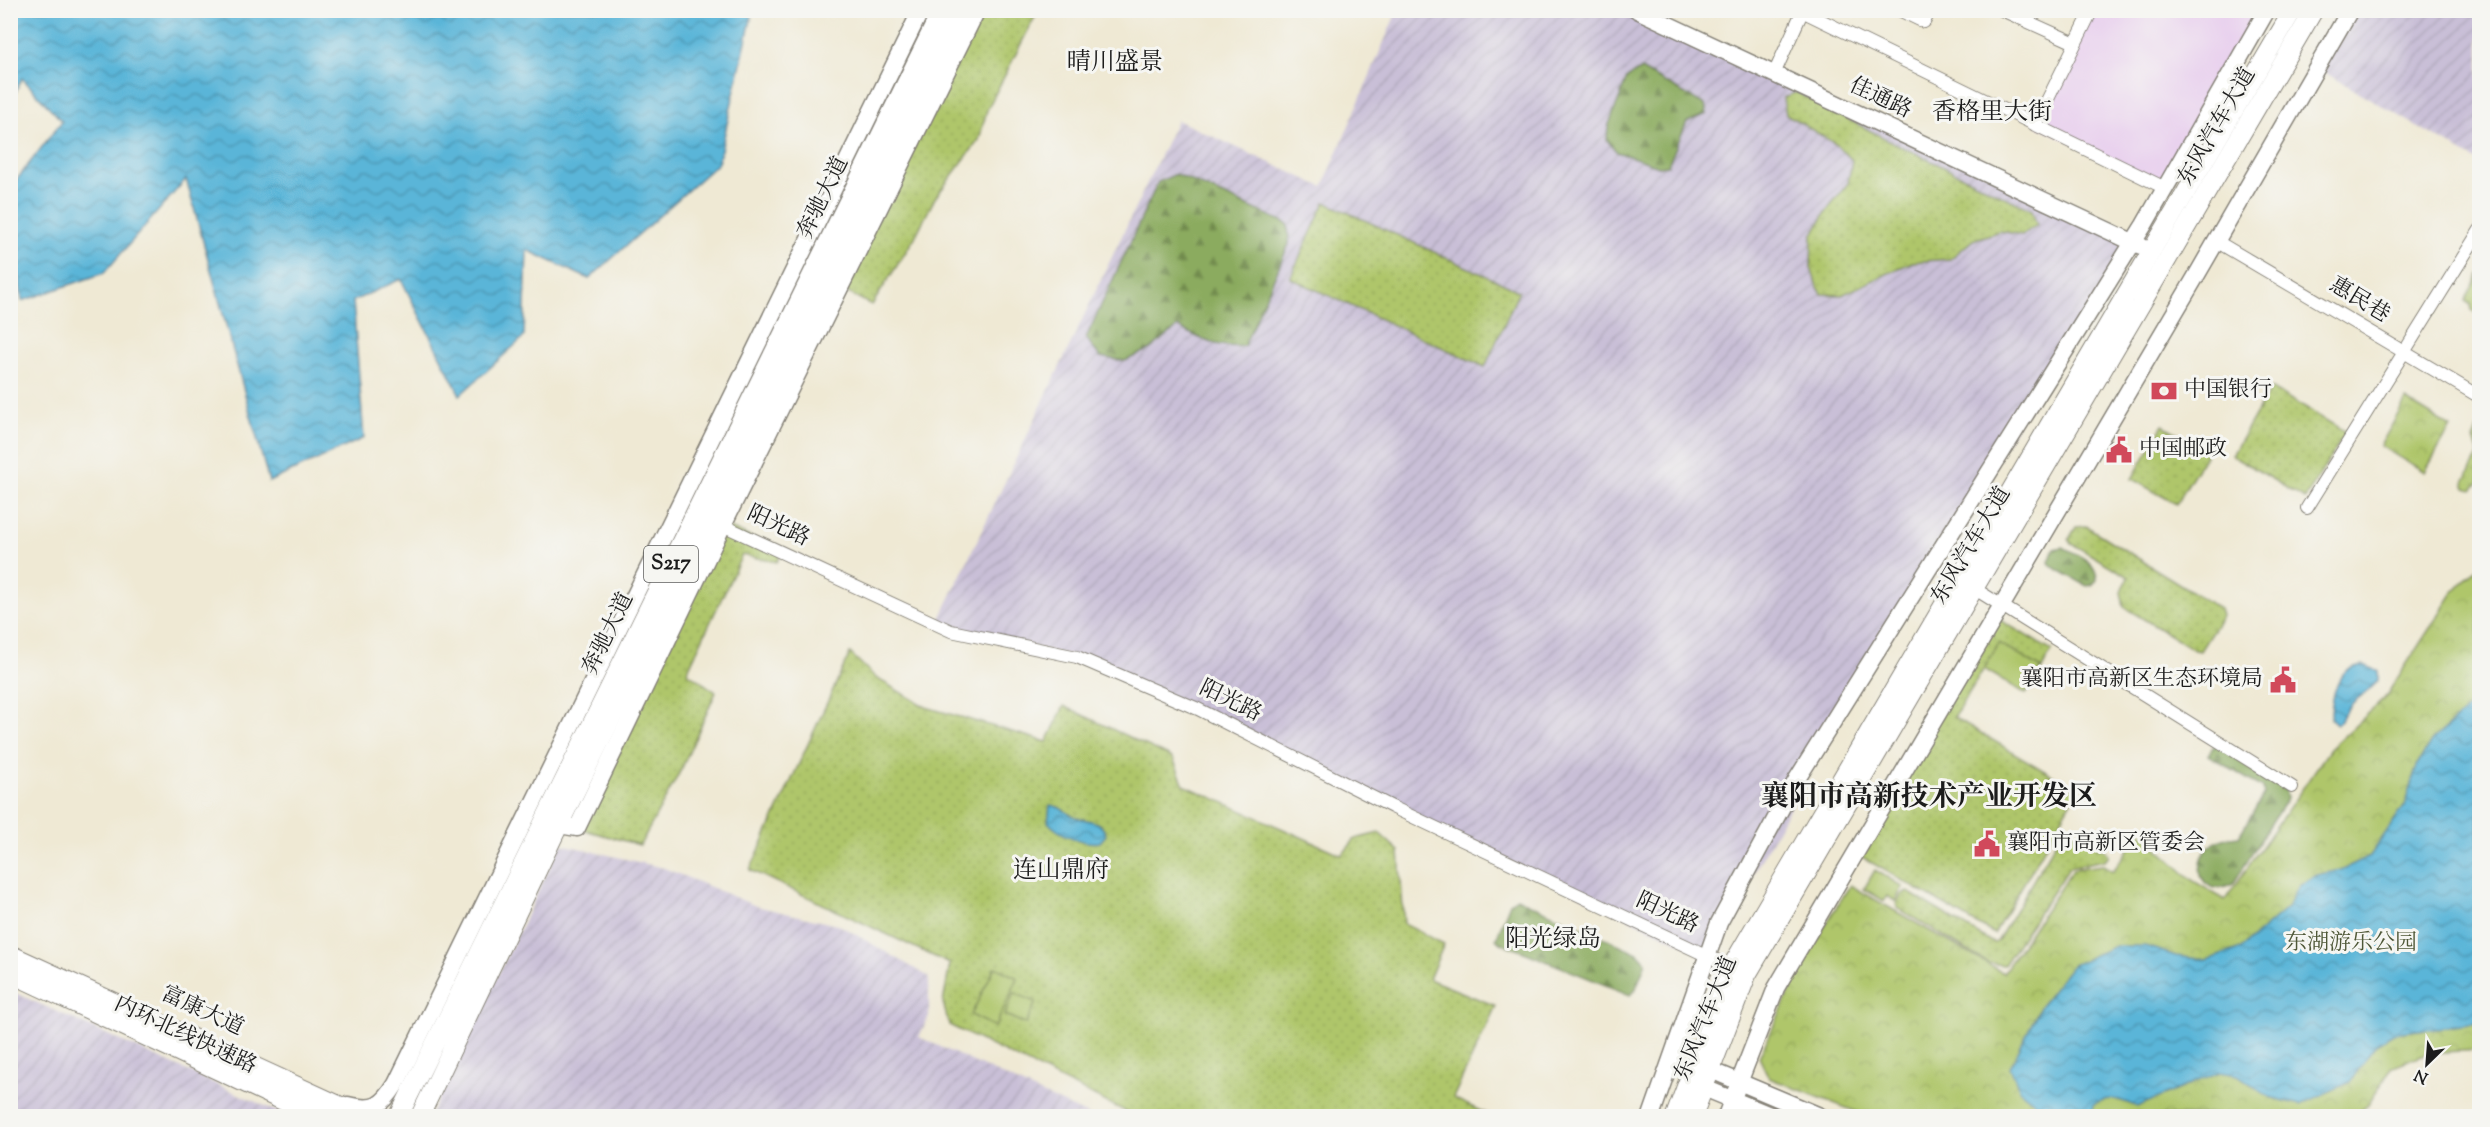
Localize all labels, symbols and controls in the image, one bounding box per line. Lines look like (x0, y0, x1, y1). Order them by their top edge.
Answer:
district label: 晴川盛景 (1067, 46, 1163, 80)
street label: 东风汽车大道 (2171, 62, 2265, 192)
street label: 佳通路 (1843, 71, 1917, 127)
district label: 香格里大街 (1932, 96, 2052, 130)
street label: 奔驰大道 (790, 151, 858, 245)
street label: 惠民巷 (2322, 270, 2396, 332)
place label: 中国银行 (2184, 375, 2272, 407)
bank icon: 中国银行 (2149, 376, 2179, 406)
place label: 中国邮政 (2139, 434, 2227, 466)
public building icon: 中国邮政 (2104, 435, 2134, 465)
street label: 东风汽车大道 (1924, 481, 2020, 611)
street label: 阳光路 (741, 499, 815, 555)
road number: S217 (644, 546, 698, 582)
street label: 奔驰大道 (575, 587, 643, 681)
place label: 襄阳市高新区生态环境局 (2021, 664, 2263, 696)
public building icon: 襄阳市高新区生态环境局 (2268, 665, 2298, 695)
street label: 阳光路 (1193, 673, 1267, 731)
district label: 襄阳市高新技术产业开发区 (1761, 778, 2097, 818)
place label: 襄阳市高新区管委会 (2007, 828, 2205, 860)
public building icon: 襄阳市高新区管委会 (1972, 829, 2002, 859)
district label: 连山鼎府 (1013, 854, 1109, 888)
street label: 阳光路 (1630, 886, 1704, 942)
district label: 阳光绿岛 (1505, 923, 1601, 957)
park label: 东湖游乐公园 (2285, 928, 2417, 960)
street label: 东风汽车大道 (1667, 952, 1747, 1086)
street label: 富康大道 (155, 979, 249, 1045)
street label: 内环北线快速路 (108, 989, 262, 1083)
north arrow (2397, 1034, 2457, 1094)
text: N (2411, 1062, 2432, 1088)

